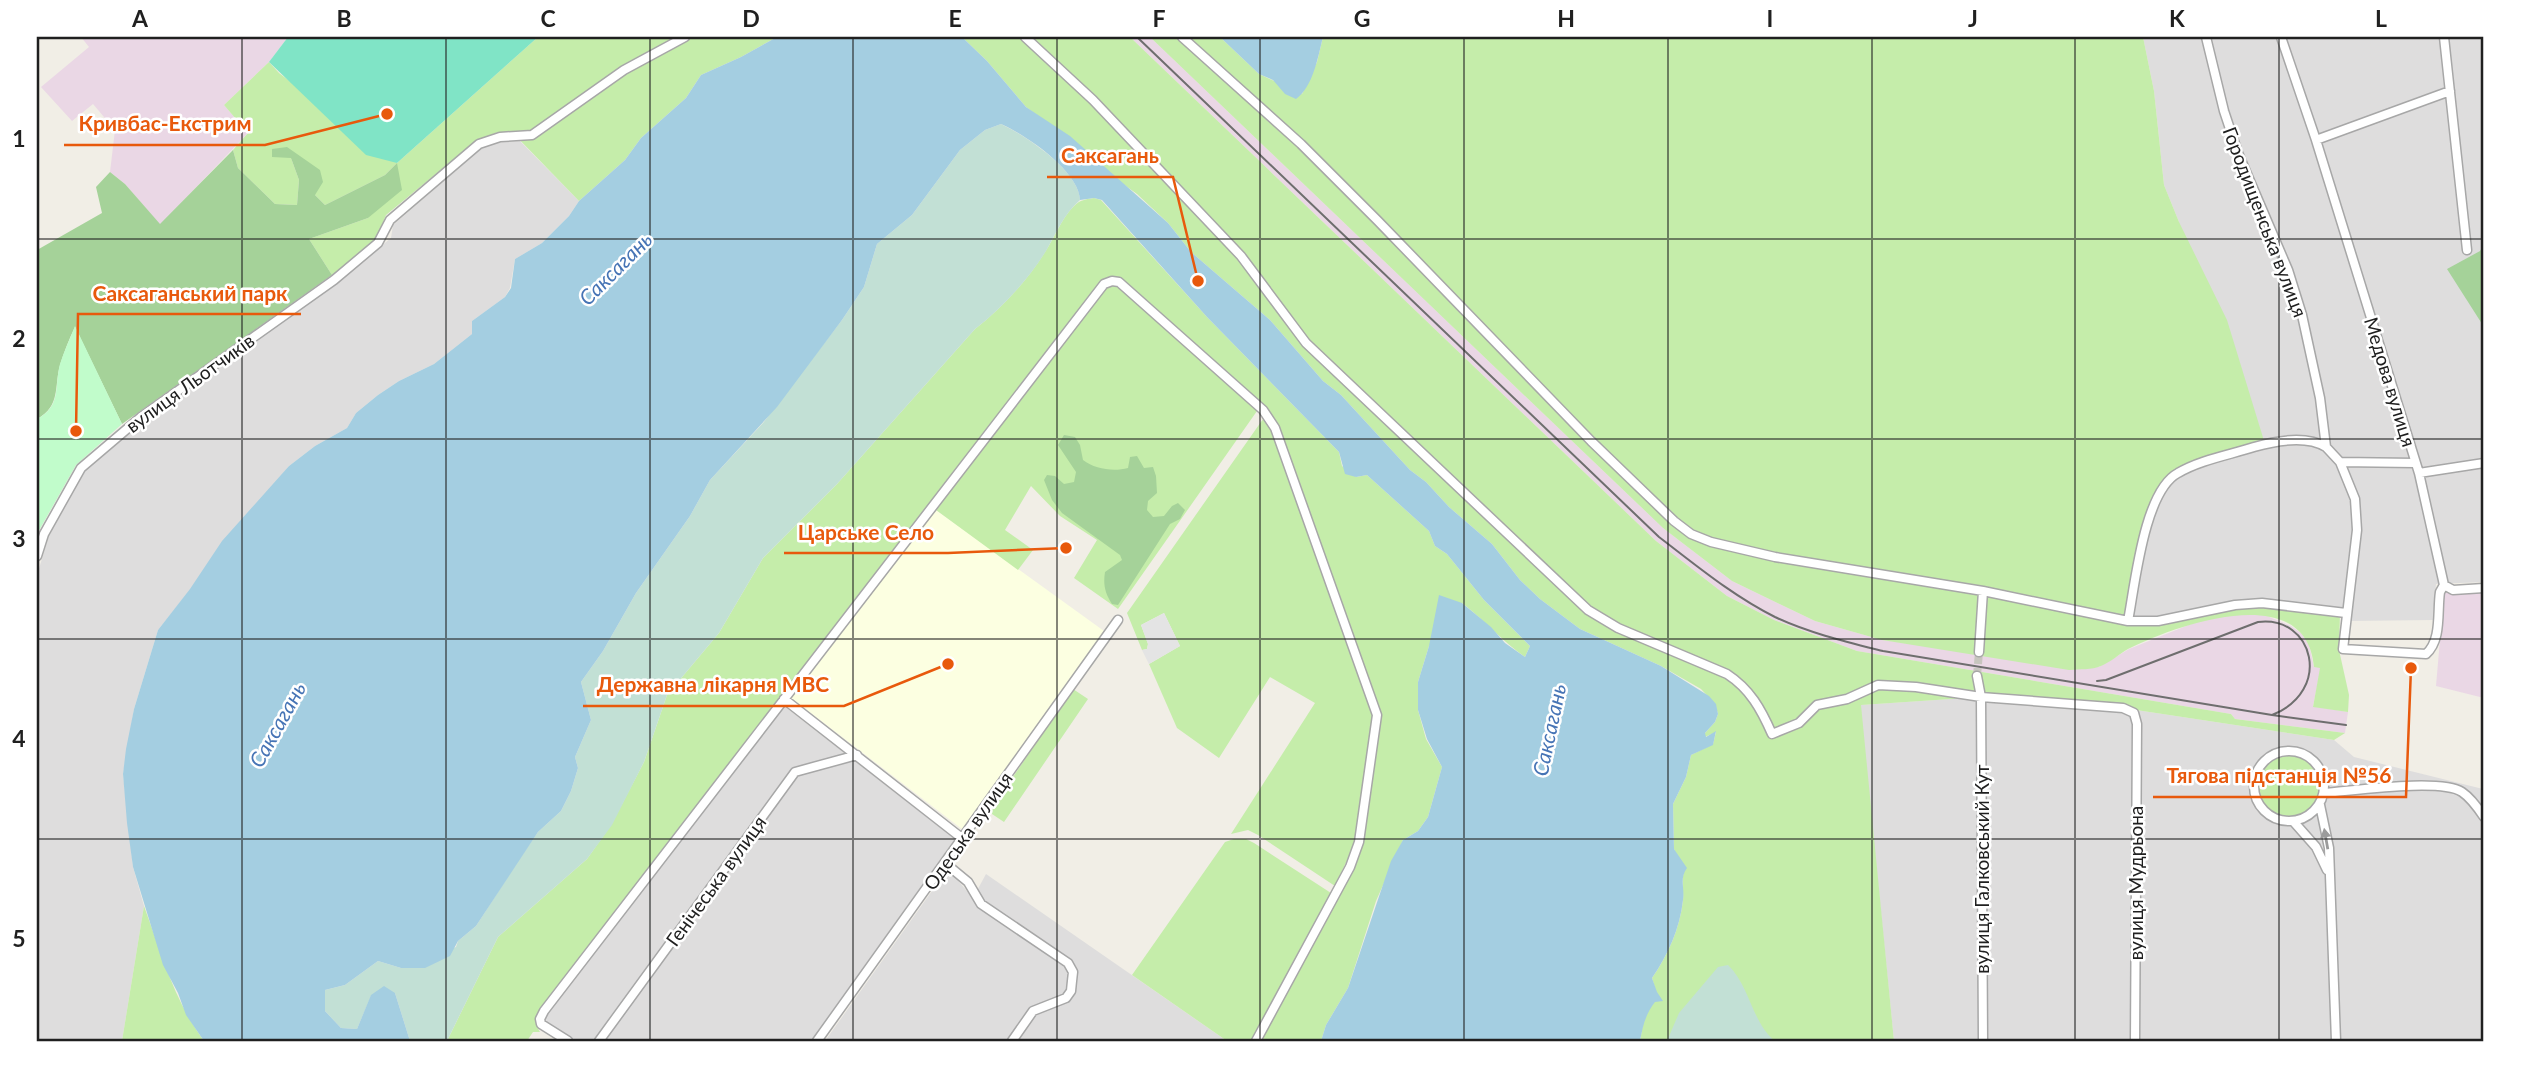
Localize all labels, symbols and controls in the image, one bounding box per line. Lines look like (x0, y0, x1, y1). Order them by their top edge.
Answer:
text: A (131, 4, 149, 32)
text: B (336, 4, 352, 32)
text: C (540, 4, 556, 32)
text: D (742, 4, 760, 32)
text: E (948, 4, 962, 32)
text: F (1152, 4, 1166, 32)
text: G (1354, 4, 1370, 32)
text: H (1557, 4, 1575, 32)
text: I (1767, 4, 1773, 32)
text: J (1968, 4, 1978, 32)
text: K (2169, 4, 2185, 32)
text: L (2375, 4, 2387, 32)
callout: Кривбас-Екстрим (64, 103, 265, 145)
text: Кривбас-Екстрим (78, 110, 252, 135)
text: 1 (12, 124, 26, 152)
street label: Городищенська вулиця (2219, 124, 2312, 320)
callout: Саксагань (1047, 135, 1173, 177)
text: Саксагань (1061, 142, 1159, 167)
water label: Саксагань (573, 226, 657, 310)
callout: Саксаганський парк (78, 272, 301, 314)
text: Саксаганський парк (93, 280, 288, 305)
street label: Медова вулиця (2360, 314, 2421, 449)
text: 2 (12, 324, 26, 352)
street label: вулиця Льотчиків (121, 328, 258, 437)
callout: Царське Село (784, 511, 948, 553)
text: Царське Село (798, 519, 934, 544)
text: 3 (12, 524, 26, 552)
callout: Державна лікарня МВС (583, 664, 844, 706)
text: Державна лікарня МВС (597, 671, 829, 696)
water label: Саксагань (243, 677, 310, 771)
water label: Саксагань (1527, 681, 1570, 778)
text: 4 (12, 724, 26, 752)
callout: Тягова підстанція №56 (2153, 755, 2406, 797)
text: Тягова підстанція №56 (2167, 762, 2391, 787)
street label: вулиця Галковський Кут (1970, 764, 1993, 974)
street label: Одеська вулиця (918, 767, 1017, 894)
street label: вулиця Мудрьона (2124, 806, 2147, 960)
street label: Генічеська вулиця (661, 811, 771, 950)
one-way arrow (2321, 828, 2332, 850)
text: 5 (12, 924, 26, 952)

